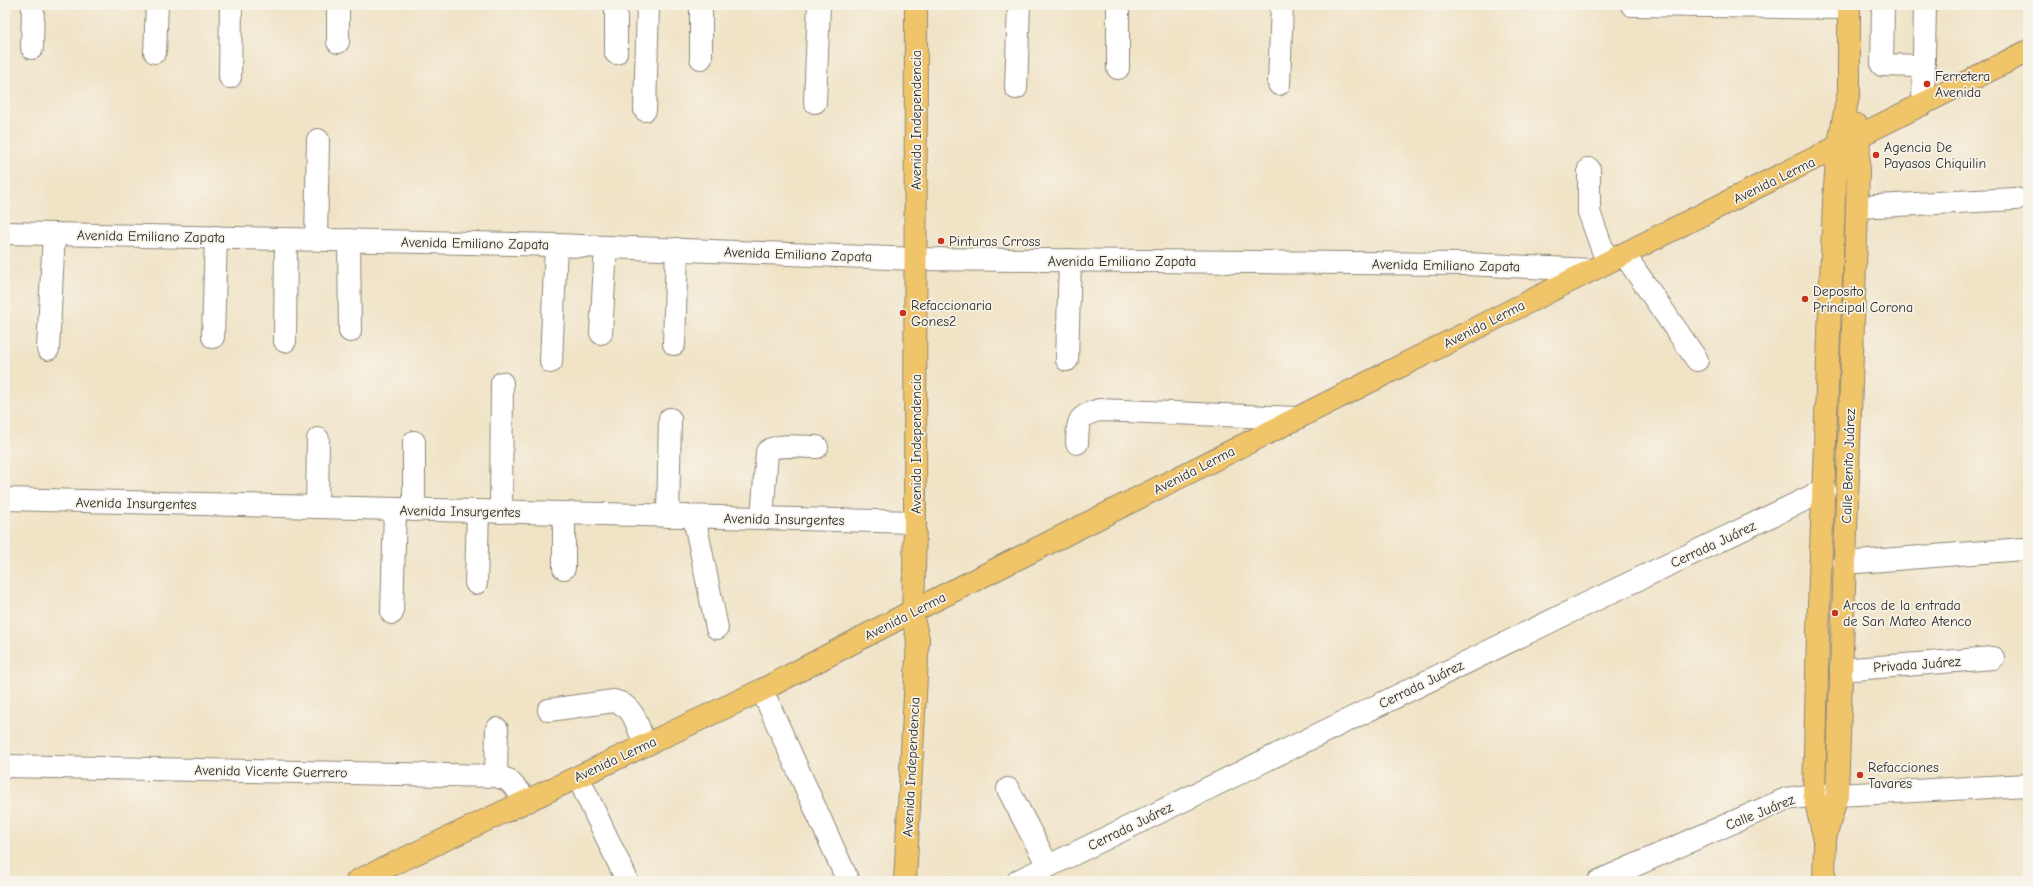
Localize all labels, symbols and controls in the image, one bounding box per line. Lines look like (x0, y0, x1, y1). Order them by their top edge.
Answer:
street label: Avenida Independencia (908, 50, 925, 190)
place label: Ferretera Avenida (1935, 68, 1990, 101)
marker: Ferretera Avenida (1922, 79, 1932, 89)
place label: Agencia De Payasos Chiquilin (1884, 139, 1986, 172)
marker: Agencia De Payasos Chiquilin (1871, 150, 1881, 160)
street label: Avenida Lerma (1730, 153, 1818, 208)
street label: Avenida Emiliano Zapata (77, 227, 225, 246)
place label: Pinturas Crross (949, 233, 1041, 250)
street label: Avenida Emiliano Zapata (401, 234, 549, 253)
marker: Pinturas Crross (936, 236, 946, 246)
street label: Avenida Emiliano Zapata (724, 243, 872, 266)
street label: Avenida Emiliano Zapata (1048, 253, 1196, 270)
street label: Avenida Emiliano Zapata (1372, 256, 1520, 275)
place label: Deposito Principal Corona (1813, 283, 1913, 316)
marker: Deposito Principal Corona (1800, 294, 1810, 304)
place label: Refaccionaria Gones2 (911, 297, 992, 330)
street label: Avenida Lerma (1441, 297, 1528, 352)
marker: Refaccionaria Gones2 (898, 308, 908, 318)
street label: Avenida Independencia (908, 374, 925, 514)
street label: Calle Benito Juárez (1838, 408, 1859, 524)
street label: Avenida Lerma (1151, 443, 1238, 498)
street label: Avenida Insurgentes (75, 494, 197, 513)
street label: Avenida Insurgentes (399, 502, 521, 521)
street label: Avenida Insurgentes (723, 510, 845, 529)
street label: Cerrada Juárez (1668, 517, 1759, 572)
street label: Avenida Lerma (862, 589, 949, 644)
place label: Arcos de la entrada de San Mateo Atenco (1843, 597, 1972, 630)
marker: Arcos de la entrada de San Mateo Atenco (1830, 608, 1840, 618)
street label: Privada Juárez (1873, 653, 1961, 676)
street label: Cerrada Juárez (1376, 657, 1466, 712)
street label: Avenida Independencia (899, 697, 924, 837)
street label: Avenida Lerma (571, 733, 659, 786)
place label: Refacciones Tavares (1868, 759, 1939, 792)
street label: Avenida Vicente Guerrero (194, 762, 348, 781)
marker: Refacciones Tavares (1855, 770, 1865, 780)
street label: Calle Juárez (1723, 791, 1797, 834)
street label: Cerrada Juárez (1085, 799, 1175, 854)

